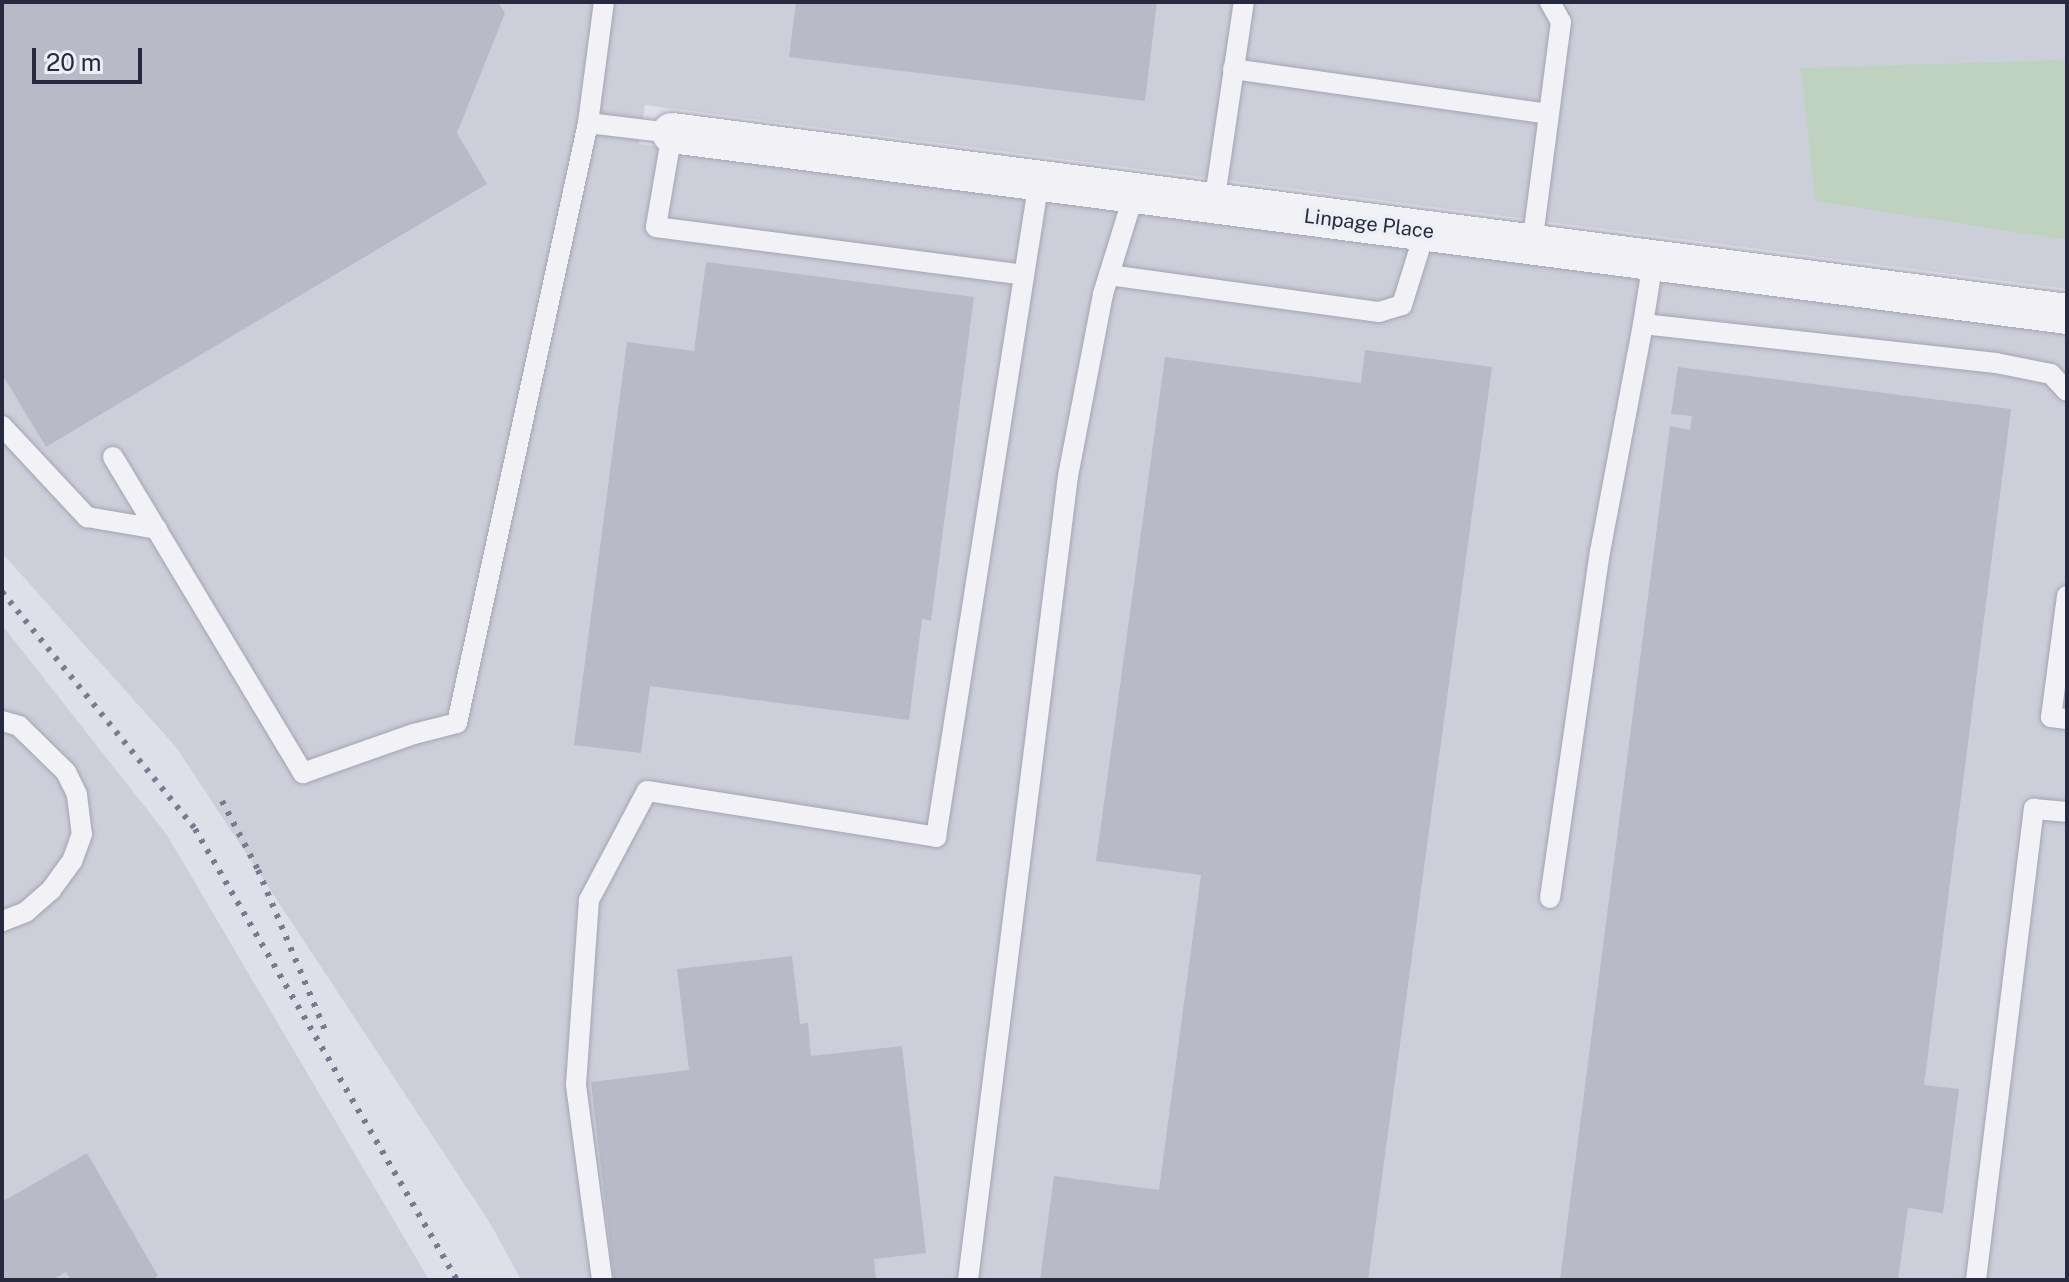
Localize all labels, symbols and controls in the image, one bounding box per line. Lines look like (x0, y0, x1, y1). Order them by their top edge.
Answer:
scale bar (36, 32, 146, 82)
text: 20 m (46, 48, 102, 76)
street label: Linpage Place (1302, 204, 1436, 244)

